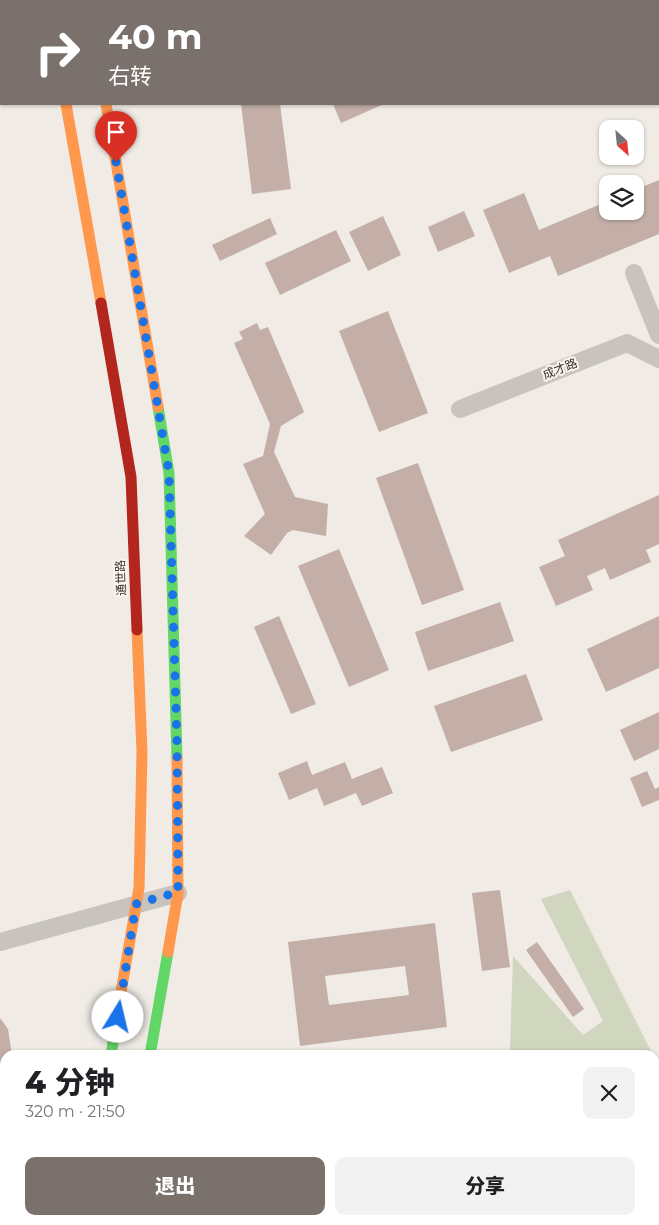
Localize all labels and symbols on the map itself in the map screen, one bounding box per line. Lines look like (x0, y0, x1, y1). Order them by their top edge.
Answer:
pin (95, 111, 137, 162)
north arrow (599, 120, 644, 165)
street label: 成才路 (540, 355, 579, 382)
street label: 通世路 (112, 560, 129, 596)
position arrow (91, 990, 143, 1042)

